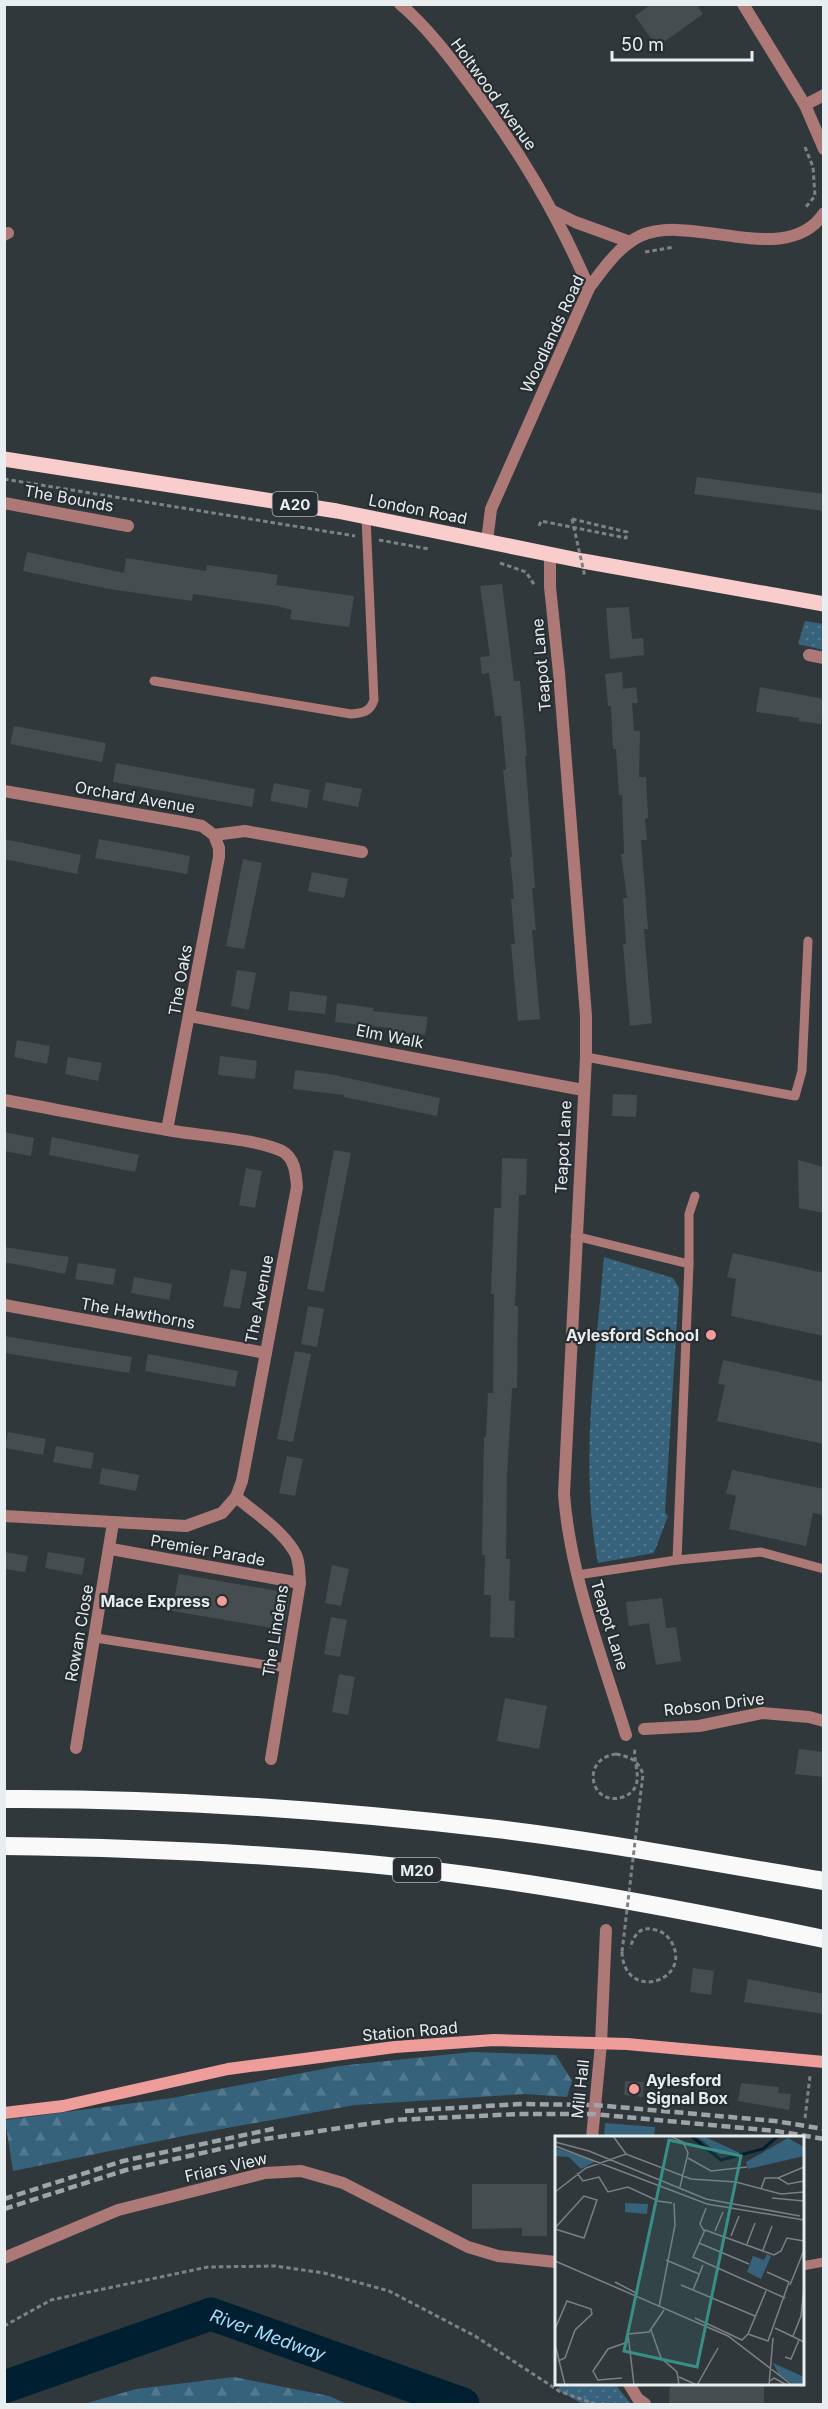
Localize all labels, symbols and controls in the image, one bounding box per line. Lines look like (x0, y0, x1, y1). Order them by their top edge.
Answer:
scale bar (612, 24, 752, 62)
street label: Holtwood Avenue (447, 34, 541, 154)
text: 50 m (621, 34, 664, 55)
street label: Woodlands Road (516, 272, 588, 396)
street label: The Bounds (23, 480, 115, 516)
street label: London Road (367, 490, 469, 528)
road number: A20 (272, 492, 318, 516)
street label: Teapot Lane (527, 618, 555, 712)
street label: Orchard Avenue (73, 777, 197, 817)
street label: The Oaks (164, 943, 196, 1017)
street label: Elm Walk (354, 1020, 426, 1052)
street label: Teapot Lane (551, 1100, 575, 1194)
street label: The Avenue (241, 1253, 277, 1345)
street label: The Hawthorns (79, 1293, 197, 1333)
place label: Aylesford School (566, 1325, 699, 1345)
marker: Aylesford School (704, 1328, 718, 1342)
street label: Premier Parade (149, 1530, 267, 1570)
street label: Teapot Lane (587, 1577, 633, 1673)
street label: Rowan Close (61, 1583, 97, 1683)
street label: The Lindens (258, 1584, 292, 1678)
place label: Mace Express (100, 1591, 210, 1611)
marker: Mace Express (215, 1594, 229, 1608)
street label: Robson Drive (663, 1688, 765, 1720)
road number: M20 (393, 1858, 441, 1882)
street label: Station Road (361, 2017, 459, 2045)
street label: Mill Hall (567, 2059, 593, 2119)
place label: Aylesford Signal Box (646, 2070, 728, 2108)
marker: Aylesford Signal Box (627, 2082, 641, 2096)
inset map (555, 2136, 804, 2385)
street label: Friars View (183, 2148, 269, 2186)
water label: River Medway (207, 2304, 329, 2365)

